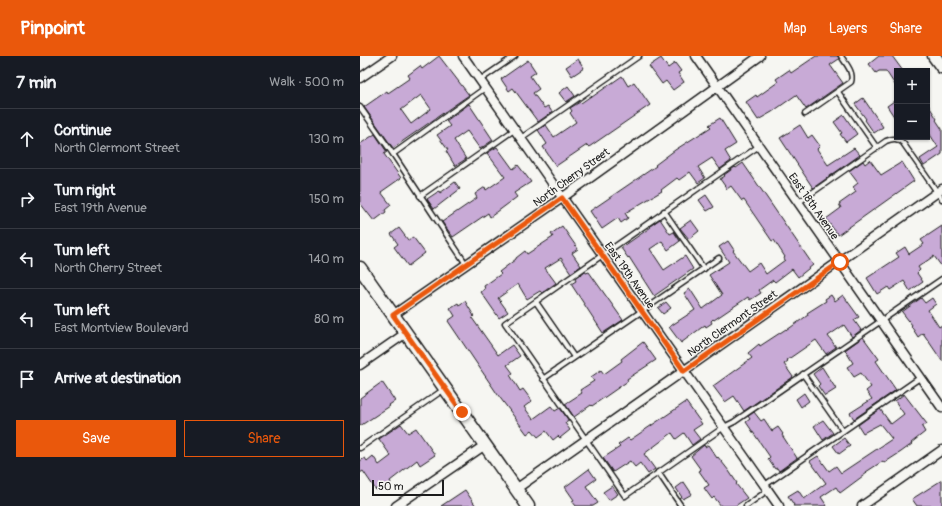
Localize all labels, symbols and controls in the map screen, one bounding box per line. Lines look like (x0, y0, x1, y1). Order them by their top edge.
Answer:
text: Pinpoint (20, 16, 85, 40)
text: Map (784, 20, 807, 37)
text: Layers (829, 20, 867, 37)
text: Share (889, 20, 922, 37)
map controls (894, 68, 930, 140)
button: + (894, 68, 930, 104)
text: 7 min (16, 72, 56, 93)
text: Walk · 500 m (269, 74, 344, 90)
button: − (894, 104, 930, 140)
text: Continue (54, 121, 112, 140)
icon: ahead (16, 128, 38, 150)
text: 130 m (308, 131, 344, 147)
text: North Clermont Street (54, 140, 180, 156)
street label: North Cherry Street (531, 145, 613, 210)
street label: East 18th Avenue (786, 171, 842, 243)
text: Turn right (54, 181, 115, 200)
icon: right (16, 188, 38, 210)
text: 150 m (309, 191, 344, 207)
text: East 19th Avenue (54, 200, 147, 216)
street label: East 19th Avenue (602, 239, 658, 312)
text: Turn left (54, 241, 110, 260)
icon: left (16, 248, 38, 270)
text: 140 m (308, 251, 344, 267)
route start (831, 253, 849, 271)
text: North Cherry Street (54, 260, 162, 276)
street label: North Clermont Street (685, 287, 780, 359)
text: Turn left (54, 301, 110, 320)
icon: left (16, 308, 38, 330)
text: 80 m (314, 311, 344, 327)
text: East Montview Boulevard (54, 320, 189, 336)
icon: arrive (16, 368, 38, 390)
text: Arrive at destination (54, 369, 181, 388)
route end (453, 403, 471, 421)
button: Save (16, 420, 176, 457)
button: Share (184, 420, 344, 457)
scale bar (372, 478, 444, 497)
text: 50 m (378, 480, 404, 493)

